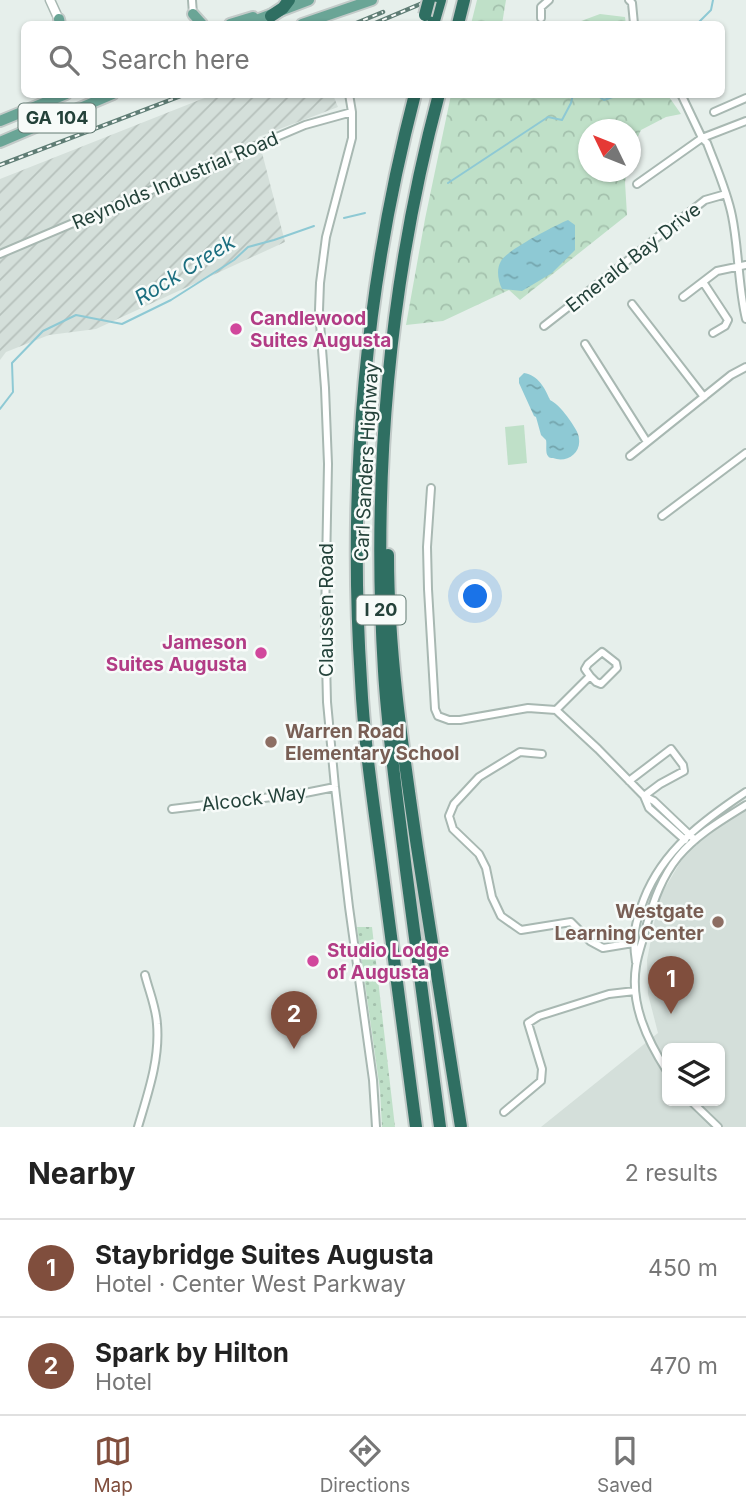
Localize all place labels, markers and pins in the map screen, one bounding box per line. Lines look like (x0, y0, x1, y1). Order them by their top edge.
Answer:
place label: Candlewood Suites Augusta (250, 307, 391, 352)
marker: Candlewood Suites Augusta (228, 321, 244, 337)
place label: Jameson Suites Augusta (106, 631, 247, 676)
marker: Jameson Suites Augusta (253, 645, 269, 661)
place label: Warren Road Elementary School (285, 720, 459, 765)
marker: Warren Road Elementary School (263, 734, 279, 750)
place label: Westgate Learning Center (555, 900, 704, 945)
marker: Westgate Learning Center (710, 914, 726, 930)
place label: Studio Lodge of Augusta (327, 939, 449, 984)
marker: Studio Lodge of Augusta (305, 953, 321, 969)
pin: 1 (648, 956, 694, 1014)
pin: 2 (271, 991, 317, 1049)

